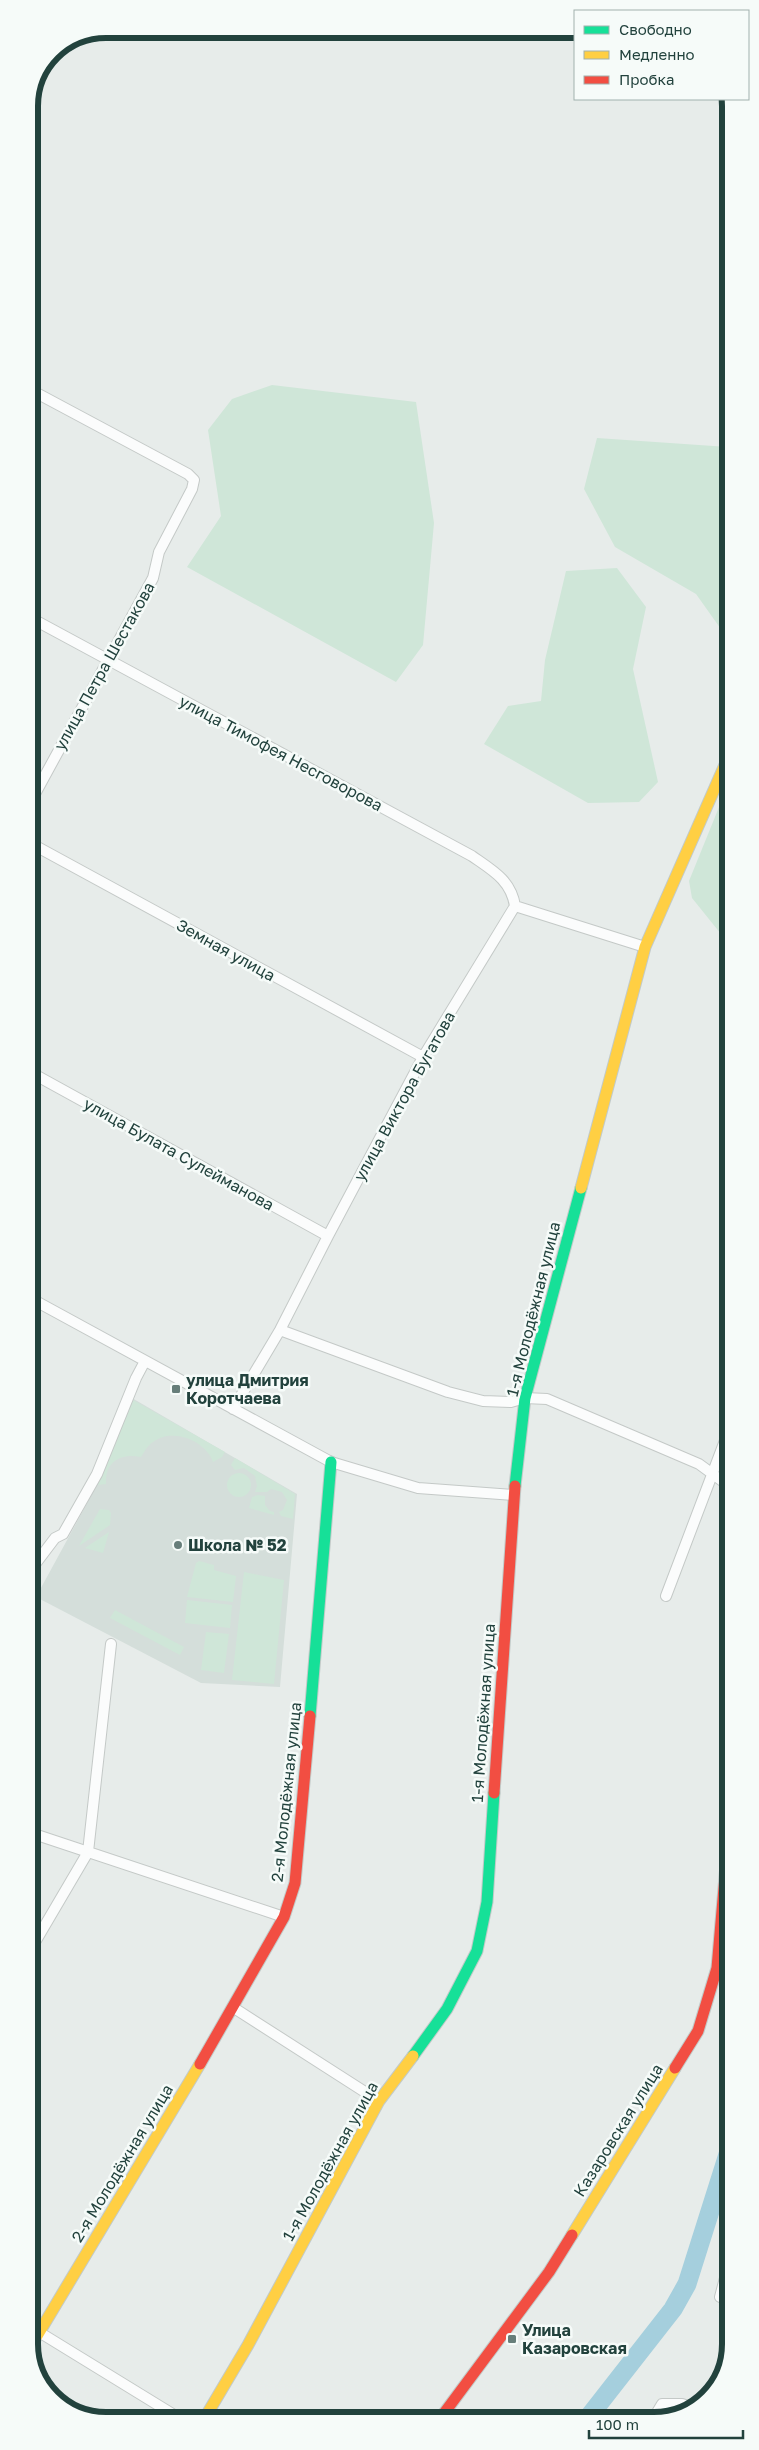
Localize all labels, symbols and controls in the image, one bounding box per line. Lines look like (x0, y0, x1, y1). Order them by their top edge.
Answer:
legend (574, 10, 749, 100)
text: Свободно (619, 20, 692, 38)
text: Медленно (619, 45, 695, 63)
text: Пробка (619, 70, 674, 88)
street label: улица Петра Шестакова (49, 578, 159, 754)
street label: улица Тимофея Несговорова (176, 691, 386, 815)
street label: Земная улица (173, 915, 279, 985)
street label: улица Виктора Бугатова (349, 1008, 459, 1184)
street label: улица Булата Сулейманова (80, 1093, 278, 1215)
street label: 1-я Молодёжная улица (502, 1220, 564, 1398)
place label: улица Дмитрия Коротчаева (186, 1370, 309, 1408)
marker: улица Дмитрия Коротчаева (170, 1383, 182, 1395)
place label: Школа № 52 (188, 1535, 287, 1555)
marker: Школа № 52 (172, 1539, 184, 1551)
street label: 1-я Молодёжная улица (467, 1623, 499, 1803)
street label: 2-я Молодёжная улица (267, 1701, 305, 1883)
street label: Казаровская улица (569, 2060, 667, 2200)
street label: 1-я Молодёжная улица (278, 2078, 382, 2244)
street label: 2-я Молодёжная улица (67, 2080, 177, 2246)
place label: Улица Казаровская (522, 2320, 627, 2358)
marker: Улица Казаровская (506, 2333, 518, 2345)
scale bar (589, 2408, 743, 2440)
text: 100 m (596, 2415, 639, 2433)

